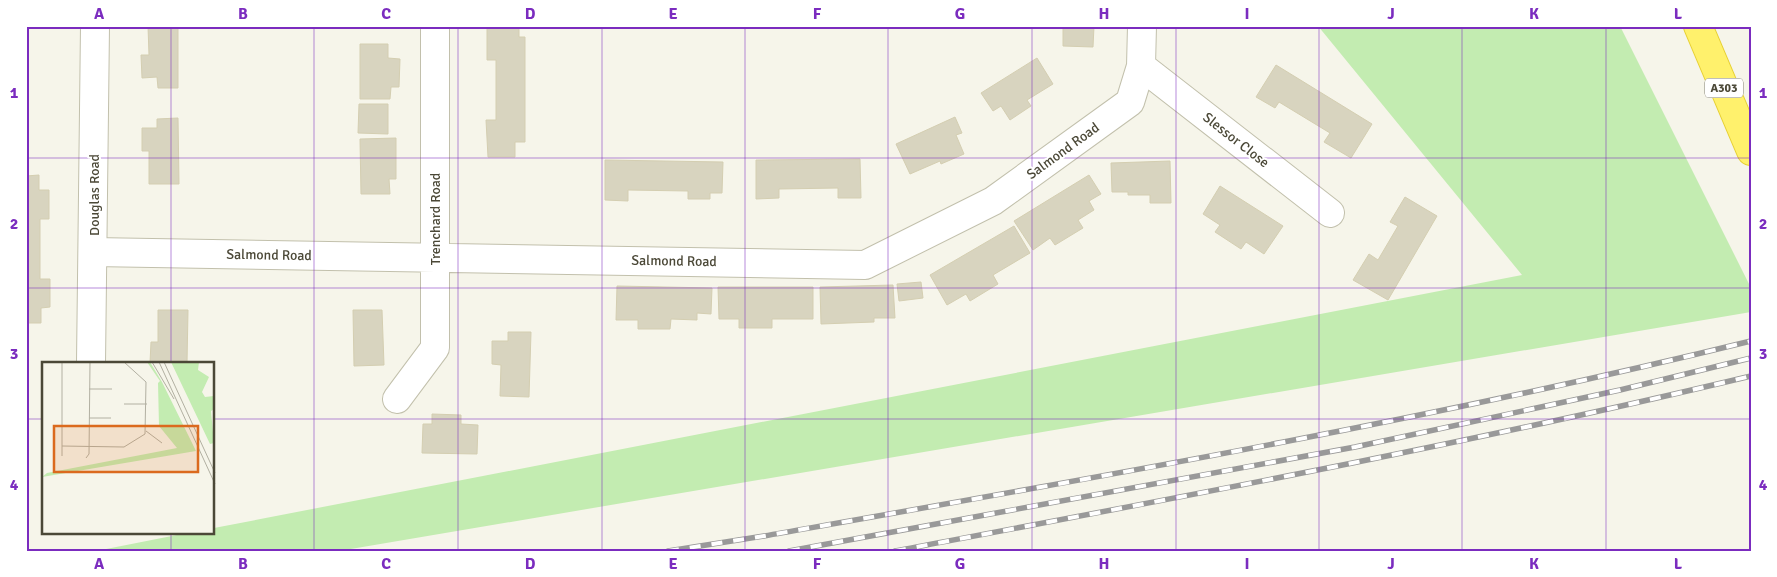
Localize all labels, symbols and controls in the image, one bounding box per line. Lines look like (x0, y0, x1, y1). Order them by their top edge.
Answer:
text: A (94, 4, 105, 24)
text: B (238, 4, 248, 24)
text: C (381, 4, 391, 24)
text: D (525, 4, 536, 24)
text: E (668, 4, 678, 24)
text: F (813, 4, 822, 24)
text: G (955, 4, 965, 24)
text: H (1099, 4, 1109, 24)
text: I (1244, 4, 1250, 24)
text: J (1387, 4, 1395, 24)
text: K (1529, 4, 1539, 24)
text: L (1674, 4, 1683, 24)
road number: A303 (1705, 78, 1743, 98)
text: 1 (10, 83, 19, 103)
text: 1 (1759, 83, 1768, 103)
street label: Slessor Close (1199, 109, 1273, 171)
street label: Salmond Road (1023, 119, 1103, 183)
street label: Douglas Road (86, 154, 103, 236)
street label: Trenchard Road (427, 173, 444, 265)
text: 2 (10, 214, 18, 234)
text: 2 (1759, 214, 1767, 234)
street label: Salmond Road (226, 246, 312, 264)
street label: Salmond Road (631, 252, 717, 270)
text: 3 (10, 344, 18, 364)
text: 3 (1759, 344, 1767, 364)
inset map (42, 362, 215, 534)
text: 4 (10, 475, 19, 495)
text: 4 (1759, 475, 1768, 495)
text: A (94, 554, 105, 574)
text: B (238, 554, 248, 574)
text: C (381, 554, 391, 574)
text: D (525, 554, 536, 574)
text: E (668, 554, 678, 574)
text: F (813, 554, 822, 574)
text: G (955, 554, 965, 574)
text: H (1099, 554, 1109, 574)
text: I (1244, 554, 1250, 574)
text: J (1387, 554, 1395, 574)
text: K (1529, 554, 1539, 574)
text: L (1674, 554, 1683, 574)

